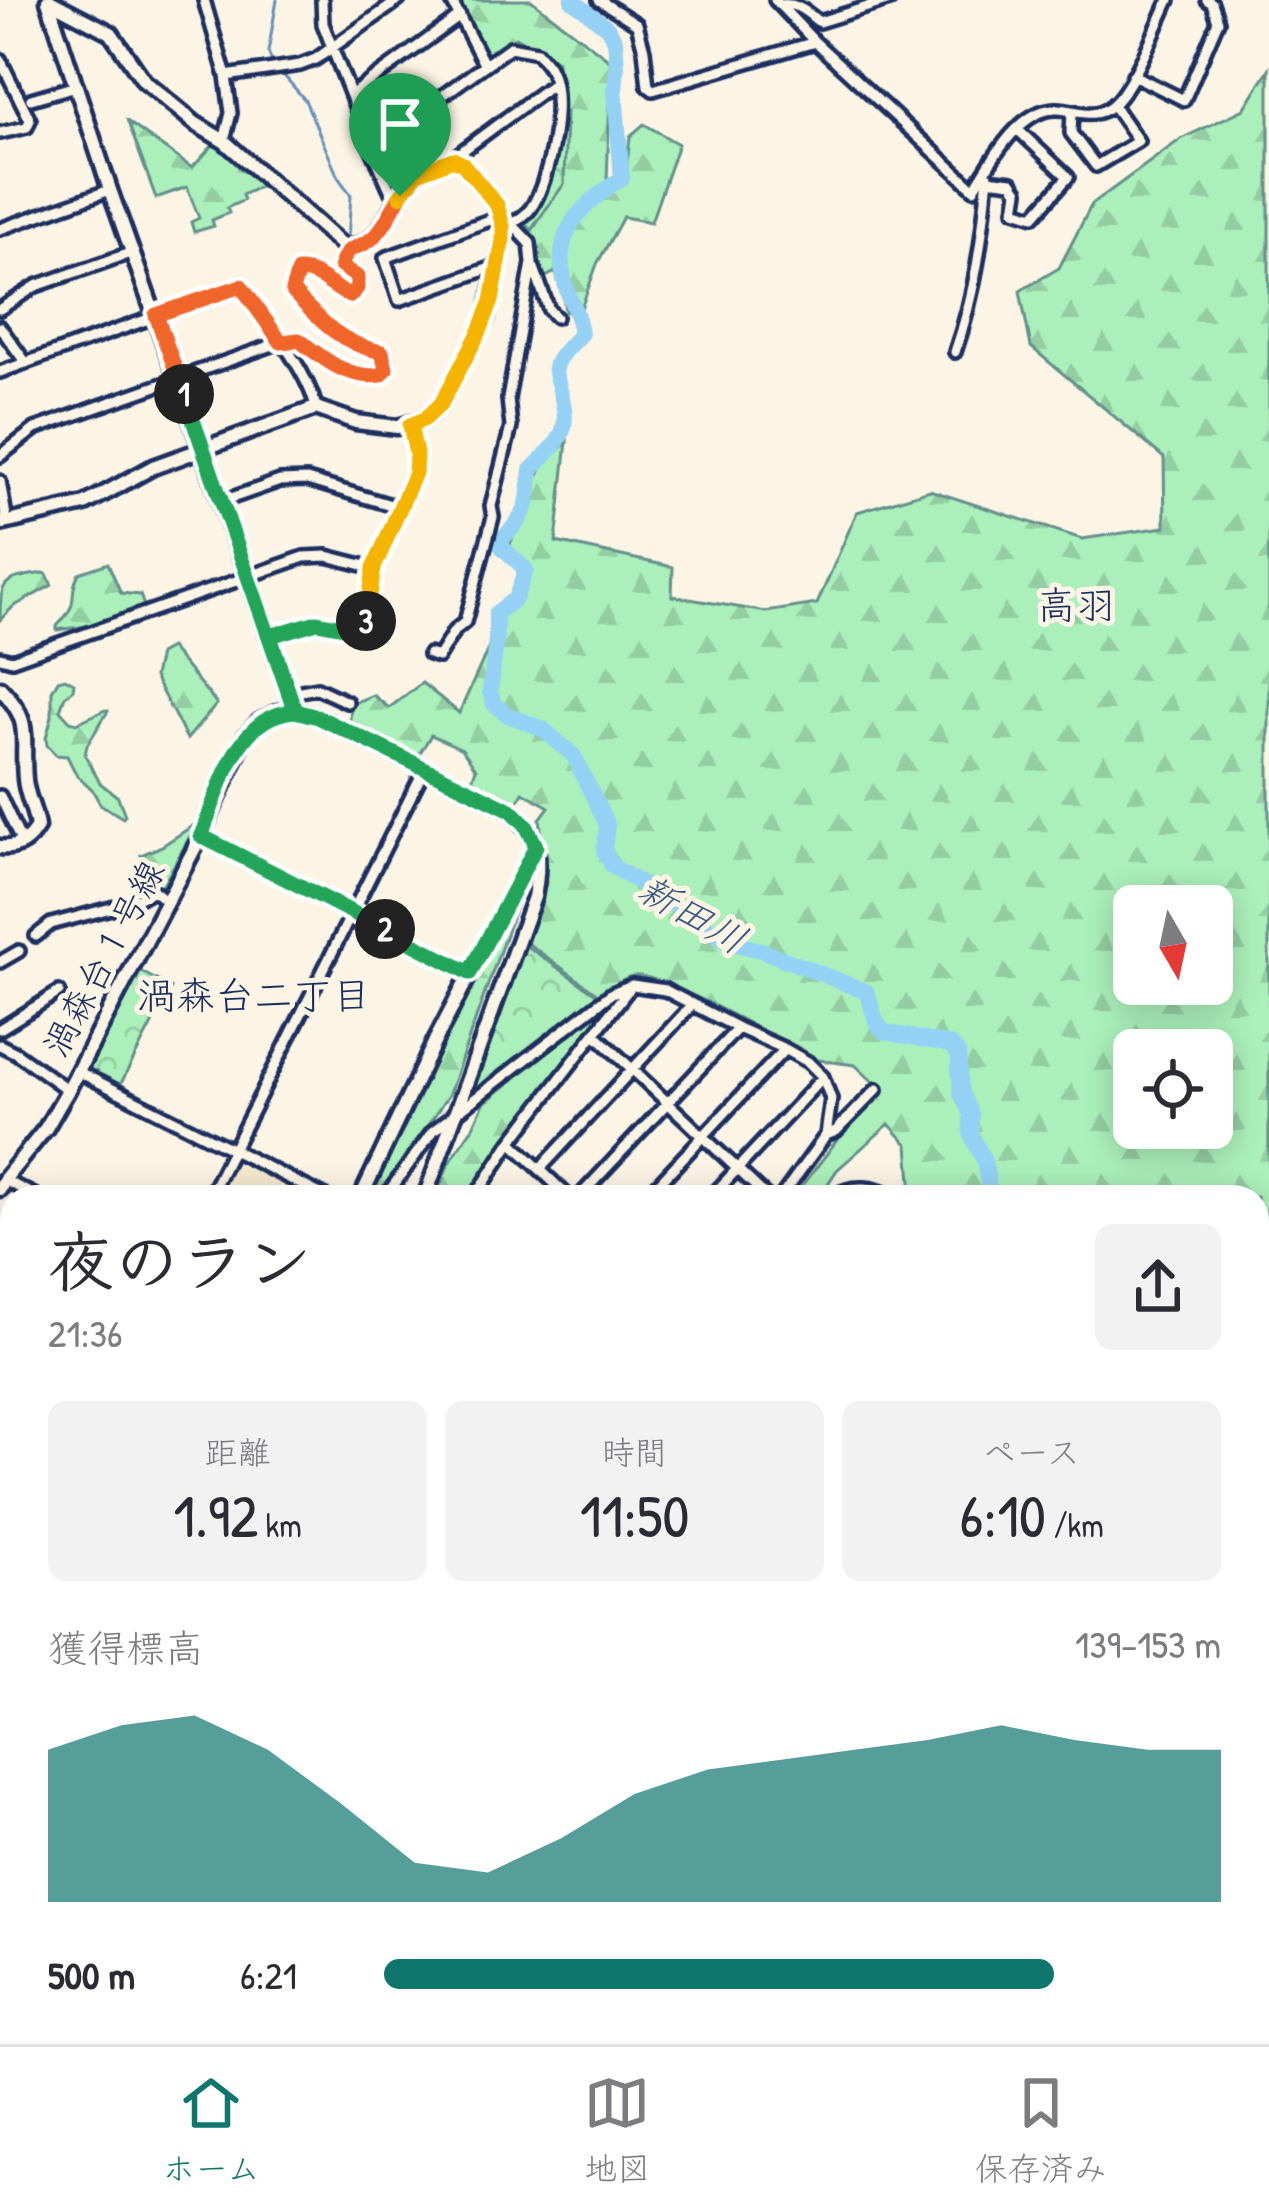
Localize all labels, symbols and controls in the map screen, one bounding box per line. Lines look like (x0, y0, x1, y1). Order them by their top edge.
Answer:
pin (349, 73, 451, 196)
icon: arrive (367, 91, 433, 157)
pin: 1 (154, 364, 214, 424)
text: 1 (178, 372, 190, 416)
district label: 高羽 (1037, 578, 1115, 631)
pin: 3 (336, 591, 396, 651)
text: 3 (359, 599, 373, 643)
street label: 渦森台１号線 (30, 851, 175, 1065)
water label: 新田川 (629, 861, 757, 966)
north arrow (1113, 885, 1233, 1005)
map controls (1113, 885, 1233, 1149)
pin: 2 (355, 899, 415, 959)
text: 2 (377, 907, 393, 951)
district label: 渦森台二丁目 (137, 968, 371, 1021)
button: locate (1113, 1029, 1233, 1149)
text: 夜のラン (48, 1216, 312, 1306)
button: share (1095, 1224, 1221, 1350)
text: 21:36 (48, 1306, 123, 1359)
text: 距離 (205, 1430, 271, 1474)
text: 時間 (602, 1430, 668, 1474)
text: ペース (983, 1430, 1080, 1474)
text: 1.92 (173, 1474, 258, 1556)
text: 11:50 (580, 1474, 689, 1556)
text: 6:10 (959, 1474, 1046, 1556)
text: km (258, 1503, 302, 1547)
text: /km (1046, 1503, 1104, 1547)
text: 139–153 m (1075, 1617, 1221, 1670)
text: 獲得標高 (48, 1621, 204, 1674)
text: 500 m (48, 1948, 135, 2001)
text: 6:21 (240, 1948, 297, 2001)
tab: ホーム (162, 2070, 260, 2190)
tab: 地図 (584, 2070, 650, 2190)
tab: 保存済み (975, 2070, 1107, 2190)

